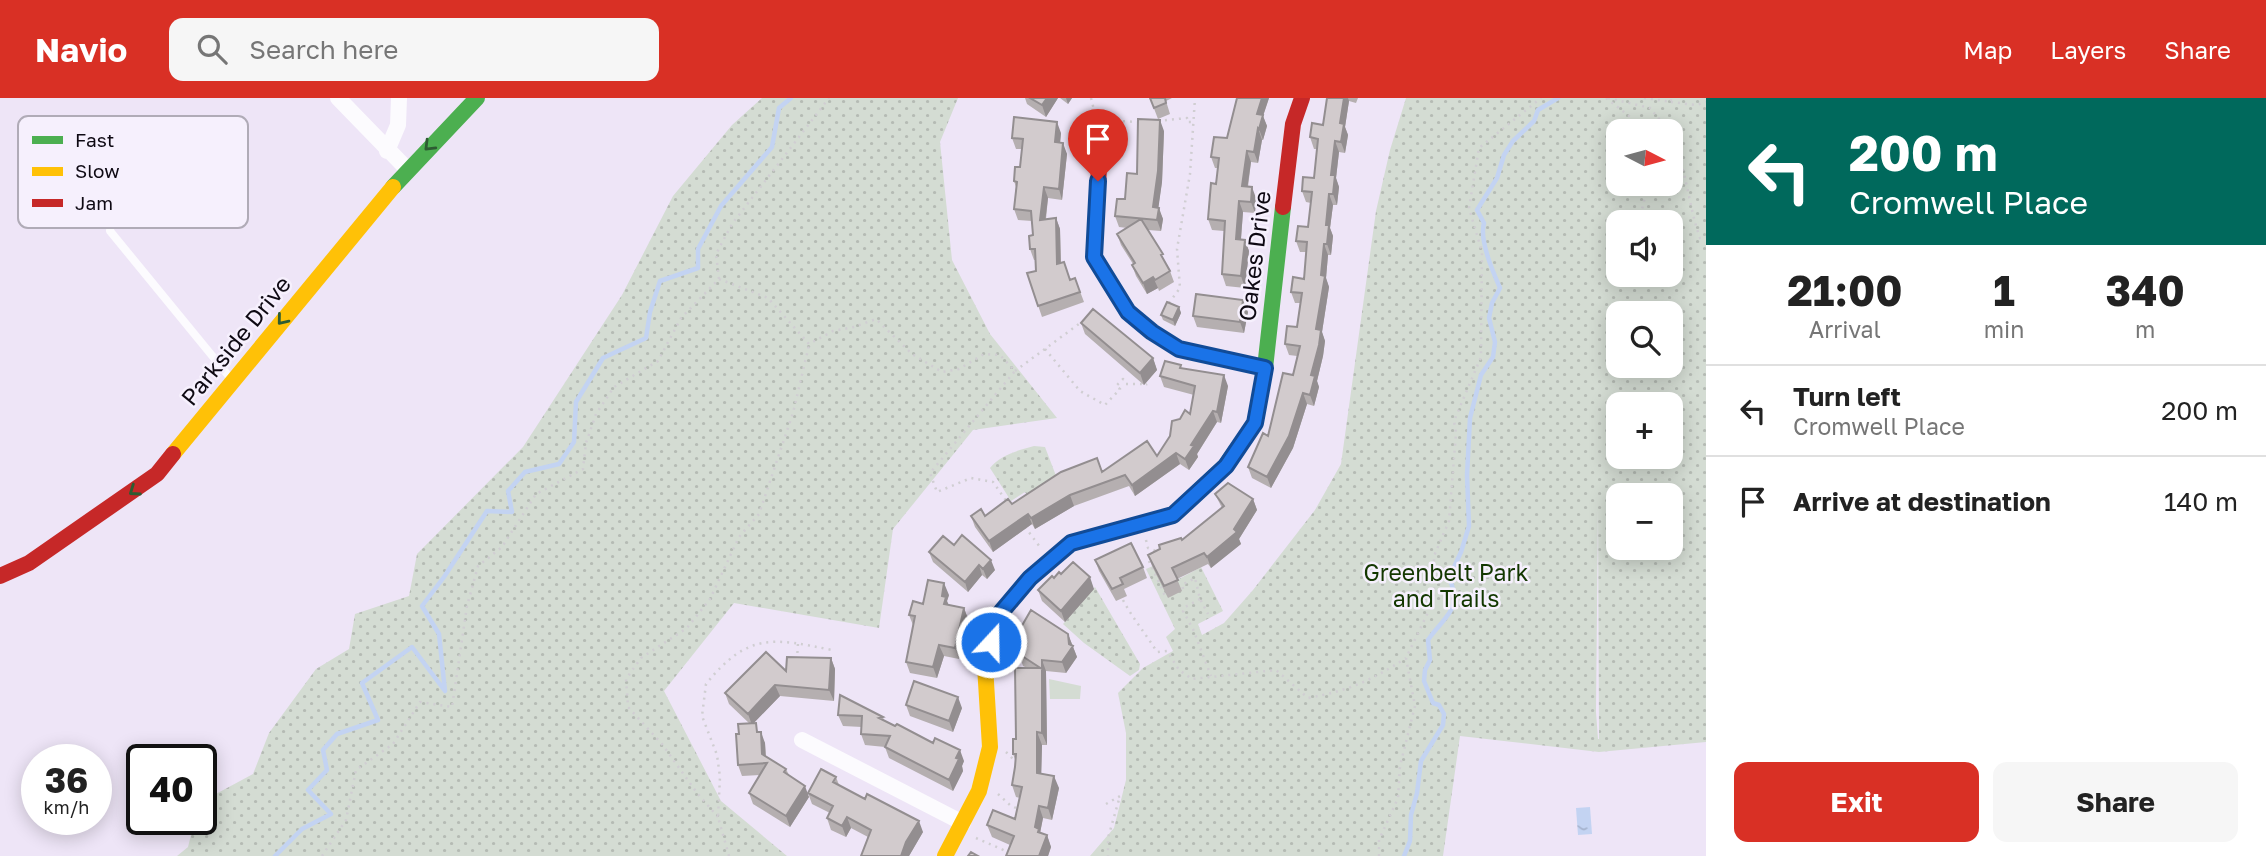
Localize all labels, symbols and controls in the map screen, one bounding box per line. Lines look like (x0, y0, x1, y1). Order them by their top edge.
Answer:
search box (169, 18, 659, 81)
text: Navio (35, 30, 127, 69)
icon: search (193, 30, 231, 68)
text: Search here (249, 34, 398, 65)
text: Map (1963, 35, 2012, 64)
text: Layers (2050, 35, 2126, 64)
text: Share (2164, 35, 2231, 64)
pin (1068, 109, 1128, 181)
legend (18, 116, 248, 228)
north arrow (1606, 119, 1684, 196)
map controls (1606, 119, 1683, 560)
icon: arrive (1079, 120, 1117, 158)
text: 200 m (1849, 123, 1998, 182)
icon: left (1734, 126, 1825, 217)
text: Fast (75, 128, 114, 151)
one-way arrow (425, 138, 438, 151)
text: Slow (75, 159, 120, 182)
text: Cromwell Place (1849, 183, 2088, 221)
street label: Oakes Drive (1232, 189, 1276, 323)
text: Jam (75, 191, 113, 214)
button: sound (1606, 210, 1683, 287)
text: 21:00 (1787, 265, 1903, 315)
text: 1 (1993, 265, 2015, 315)
text: 340 (2106, 265, 2185, 315)
street label: Parkside Drive (175, 270, 296, 411)
button: search (1606, 301, 1683, 378)
one-way arrow (278, 312, 291, 324)
text: Arrival (1809, 315, 1881, 343)
text: min (1984, 315, 2024, 343)
text: m (2135, 315, 2155, 343)
text: Turn left (1793, 381, 1901, 412)
button: + (1606, 392, 1683, 469)
icon: left (1734, 392, 1772, 430)
text: 200 m (2161, 395, 2238, 426)
text: Cromwell Place (1793, 412, 1965, 440)
one-way arrow (128, 483, 141, 496)
button: − (1606, 483, 1683, 560)
icon: arrive (1734, 483, 1772, 521)
text: Arrive at destination (1793, 486, 2051, 517)
text: 140 m (2164, 486, 2238, 517)
park label: Greenbelt Park and Trails (1364, 558, 1528, 612)
position arrow (954, 605, 1028, 679)
speed limit sign: 40 (126, 744, 217, 835)
text: 36 (45, 759, 88, 801)
button: Exit (1734, 762, 1979, 842)
button: Share (1993, 762, 2238, 842)
text: km/h (44, 796, 89, 818)

